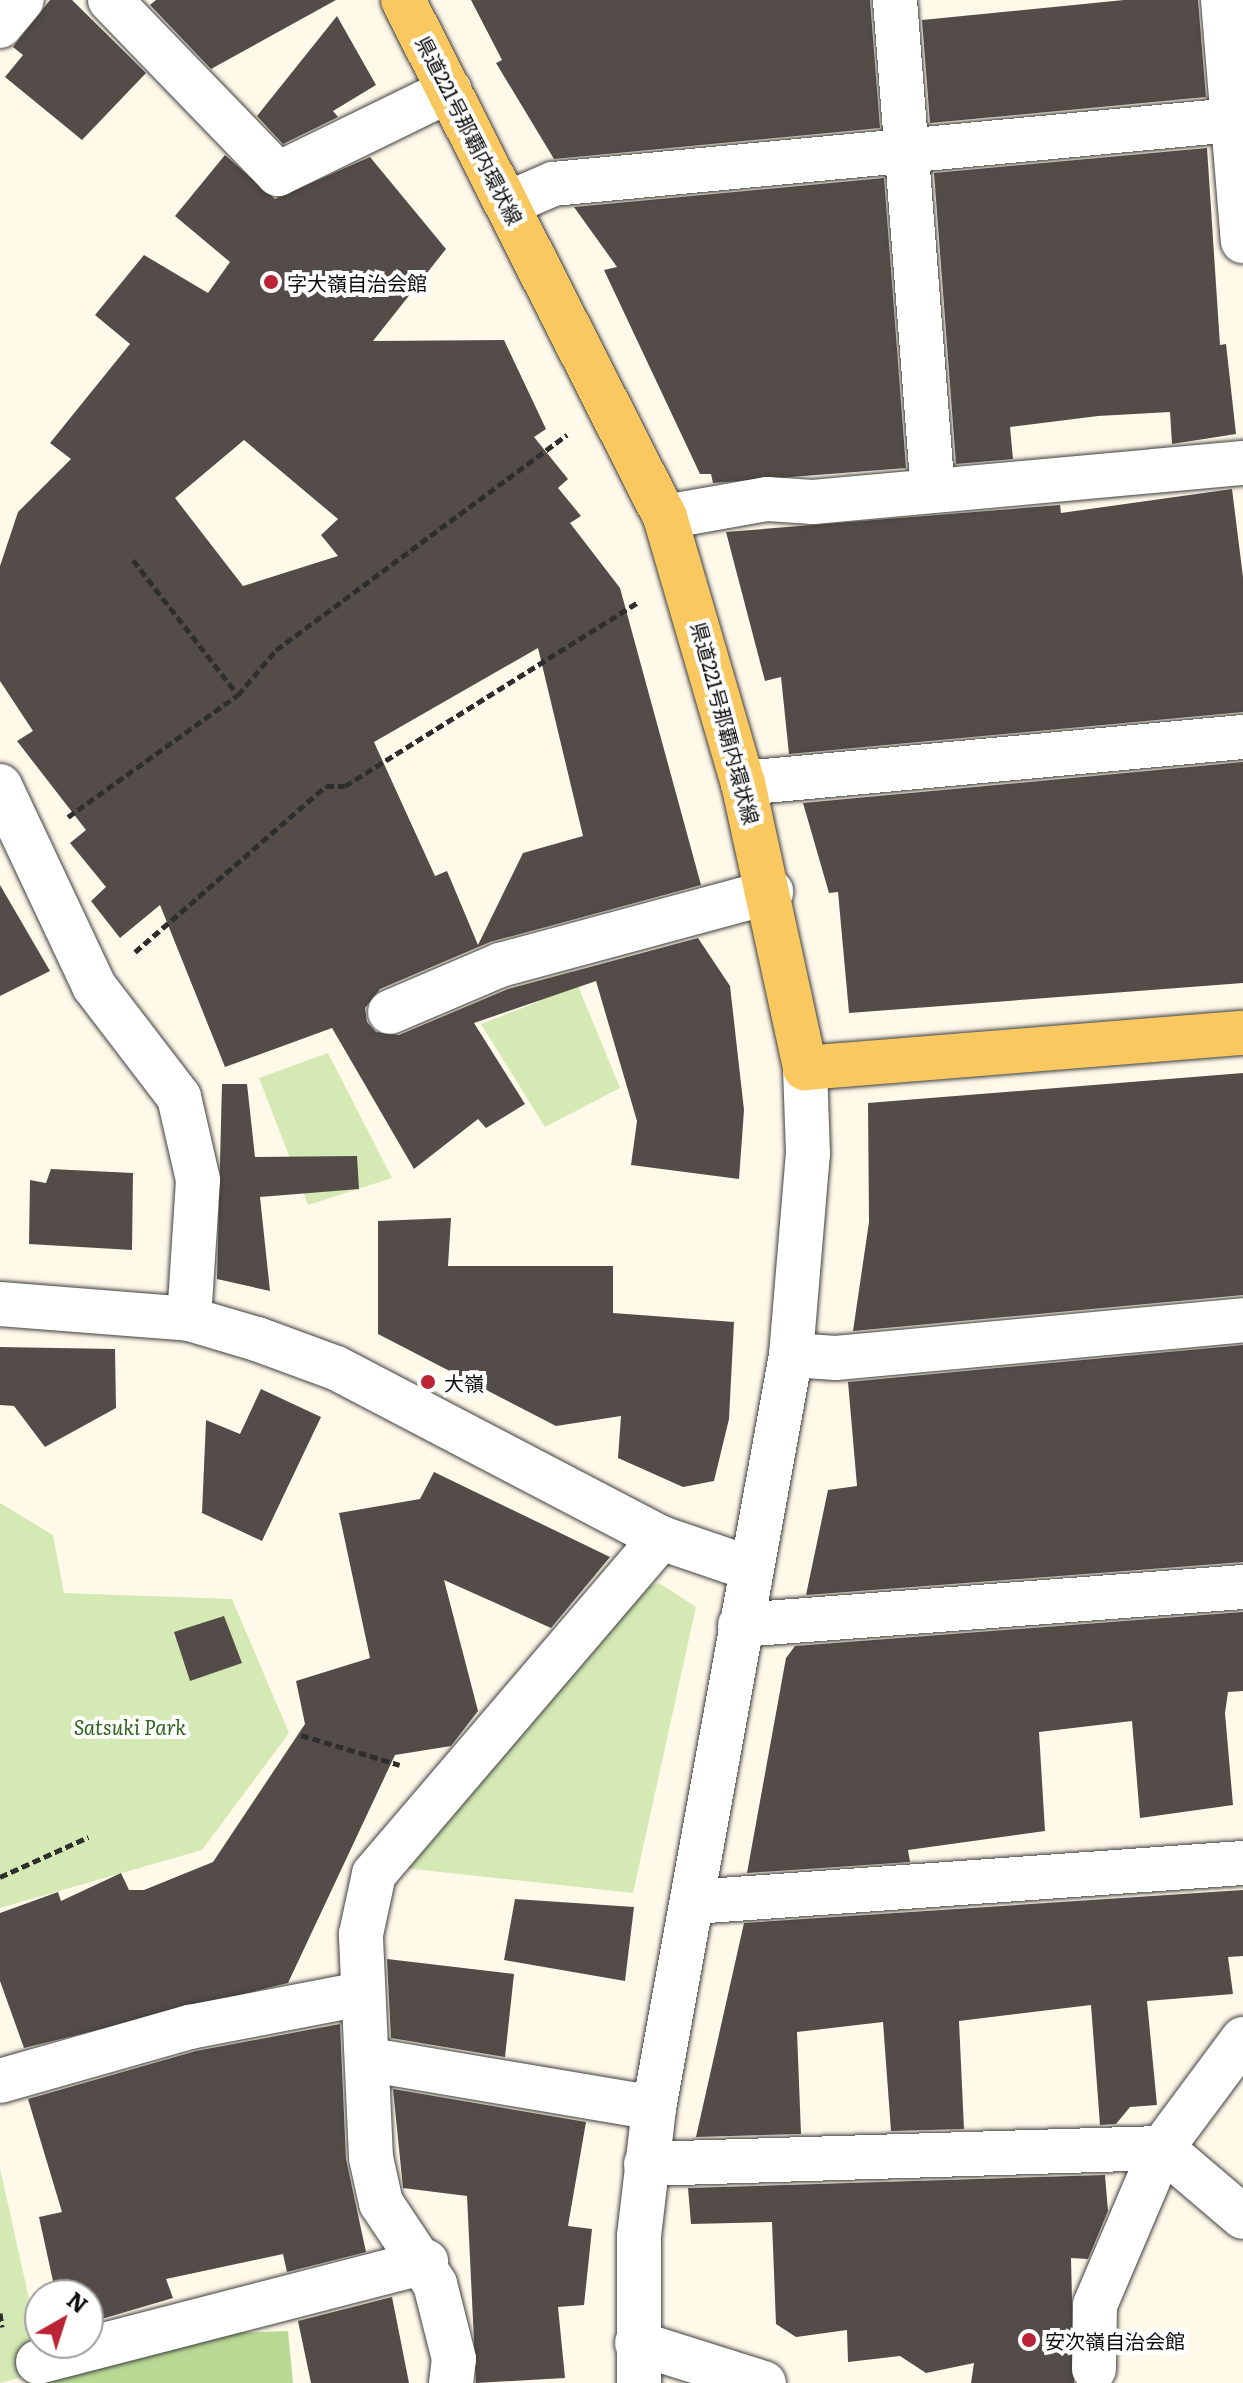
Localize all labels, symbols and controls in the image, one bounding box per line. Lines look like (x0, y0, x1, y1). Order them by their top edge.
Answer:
street label: 県道221号那覇内環状線 (412, 32, 528, 228)
place label: 字大嶺自治会館 (287, 270, 427, 294)
marker: 字大嶺自治会館 (262, 273, 280, 291)
street label: 県道221号那覇内環状線 (687, 619, 765, 827)
place label: 大嶺 (444, 1370, 484, 1394)
marker: 大嶺 (419, 1373, 437, 1391)
park label: Satsuki Park (74, 1714, 186, 1738)
north arrow (24, 2279, 104, 2359)
text: N (61, 2283, 96, 2320)
place label: 安次嶺自治会館 (1045, 2328, 1185, 2352)
marker: 安次嶺自治会館 (1020, 2331, 1038, 2349)

